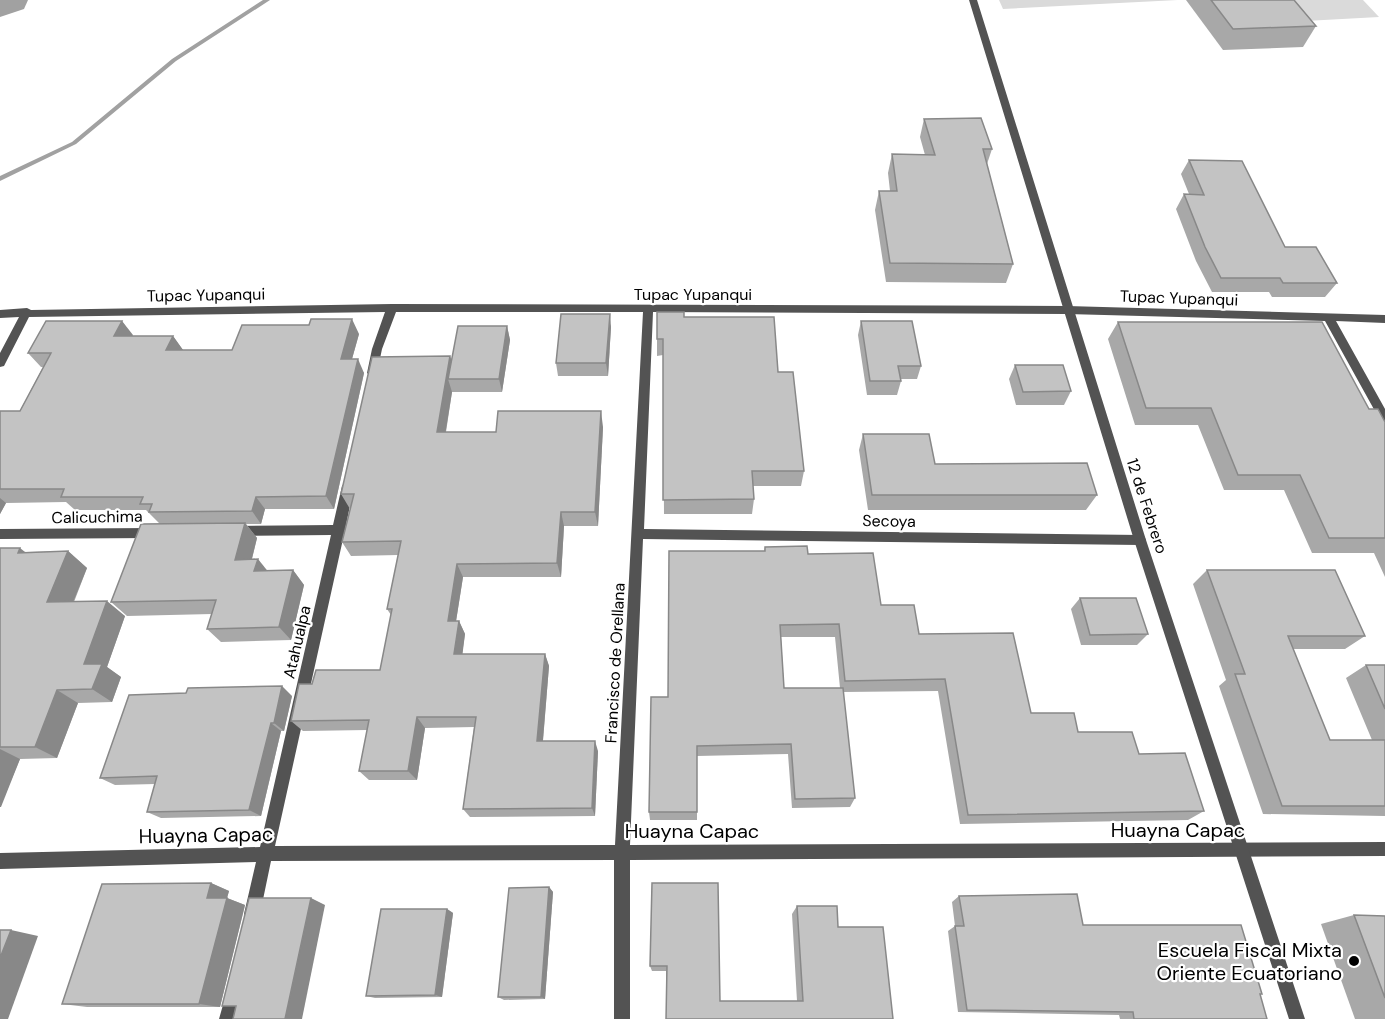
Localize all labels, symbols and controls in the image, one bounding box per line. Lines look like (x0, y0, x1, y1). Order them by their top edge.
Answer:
street label: Tupac Yupanqui (147, 283, 265, 307)
street label: Tupac Yupanqui (634, 284, 752, 305)
street label: Tupac Yupanqui (1119, 285, 1239, 311)
street label: 12 de Febrero (1122, 456, 1172, 556)
street label: Calicuchima (51, 506, 143, 528)
street label: Secoya (862, 510, 916, 532)
street label: Francisco de Orellana (600, 582, 630, 744)
street label: Atahualpa (278, 603, 316, 681)
street label: Huayna Capac (1111, 817, 1245, 843)
street label: Huayna Capac (625, 818, 759, 844)
street label: Huayna Capac (139, 821, 273, 849)
place label: Escuela Fiscal Mixta Oriente Ecuatoriano (1157, 937, 1342, 986)
marker: Escuela Fiscal Mixta Oriente Ecuatoriano (1347, 954, 1361, 968)

